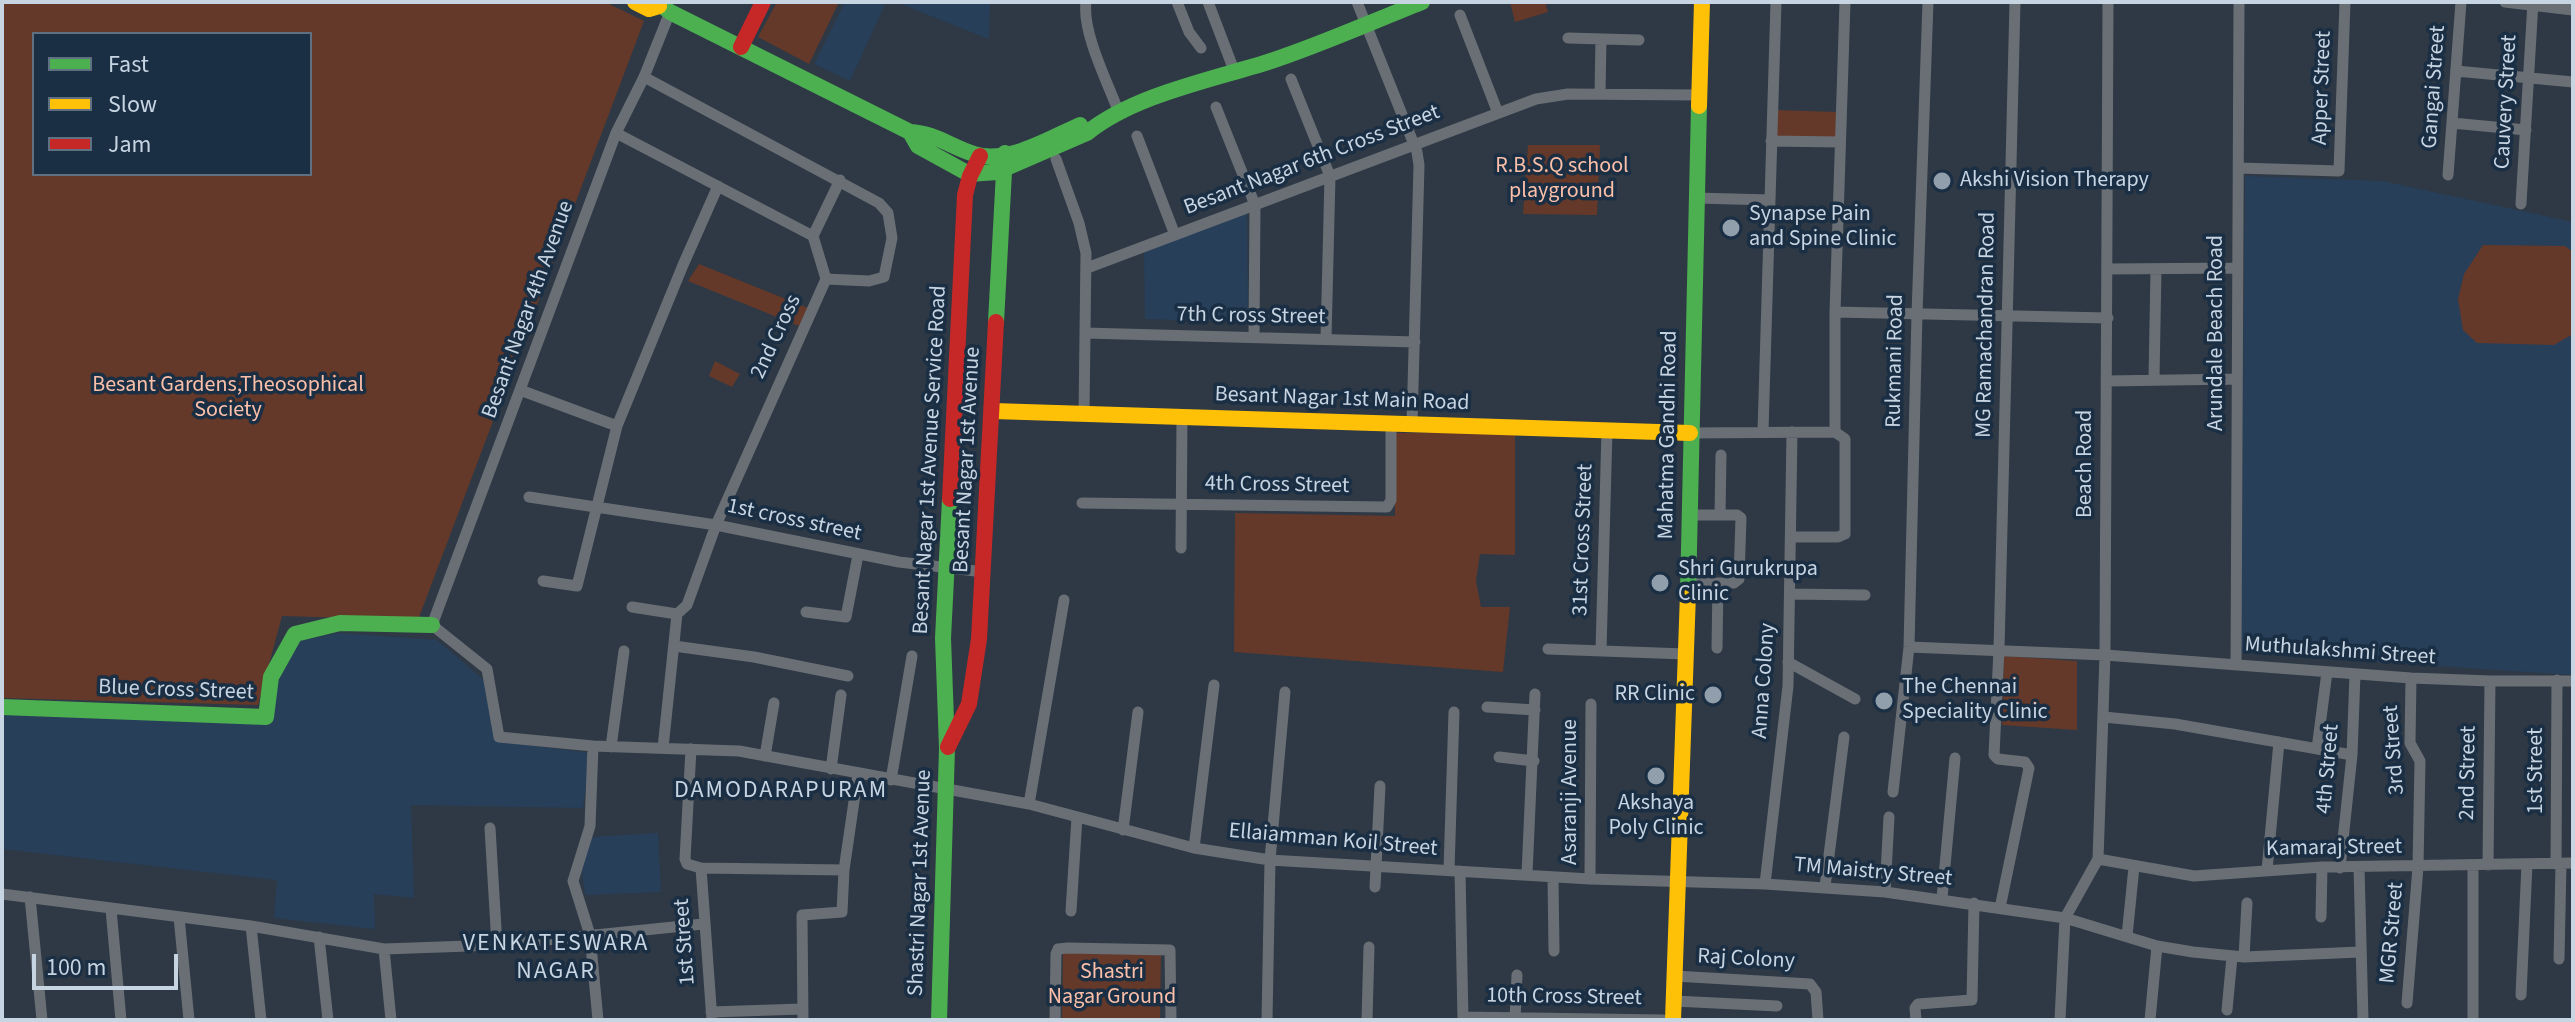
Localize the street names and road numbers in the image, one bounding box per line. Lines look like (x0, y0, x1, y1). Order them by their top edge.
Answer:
street label: Gangai Street (2418, 25, 2452, 149)
street label: Apper Street (2308, 30, 2338, 146)
street label: Cauvery Street (2490, 34, 2524, 170)
street label: Besant Nagar 6th Cross Street (1180, 100, 1444, 222)
street label: Besant Nagar 4th Avenue (477, 198, 581, 422)
street label: MG Ramachandran Road (1972, 212, 2002, 438)
street label: Arundale Beach Road (2204, 235, 2230, 431)
street label: Besant Nagar 1st Avenue Service Road (909, 285, 953, 635)
street label: 2nd Cross (746, 291, 808, 383)
street label: Rukmani Road (1882, 294, 1910, 428)
street label: 7th C ross Street (1176, 303, 1326, 331)
street label: Mahatma Gandhi Road (1654, 330, 1684, 540)
street label: Besant Nagar 1st Avenue (949, 346, 987, 574)
street label: Besant Nagar 1st Main Road (1214, 382, 1470, 418)
street label: Beach Road (2073, 410, 2099, 518)
street label: 31st Cross Street (1568, 463, 1600, 617)
street label: 4th Cross Street (1205, 472, 1349, 500)
street label: 1st cross street (725, 494, 863, 548)
street label: Anna Colony (1748, 622, 1782, 740)
street label: Muthulakshmi Street (2244, 632, 2436, 672)
street label: Blue Cross Street (98, 675, 254, 707)
street label: 3rd Street (2379, 704, 2411, 796)
street label: Asaranji Avenue (1558, 719, 1584, 865)
street label: 4th Street (2312, 723, 2346, 815)
street label: 2nd Street (2455, 725, 2483, 821)
street label: 1st Street (2524, 728, 2550, 814)
street label: Shastri Nagar 1st Avenue (904, 769, 938, 997)
street label: Ellaiamman Koil Street (1228, 819, 1438, 863)
street label: Kamaraj Street (2266, 835, 2402, 863)
street label: TM Maistry Street (1793, 853, 1953, 893)
street label: MGR Street (2375, 881, 2411, 985)
street label: 1st Street (670, 898, 702, 986)
street label: Raj Colony (1697, 944, 1795, 976)
street label: 10th Cross Street (1486, 983, 1642, 1013)

